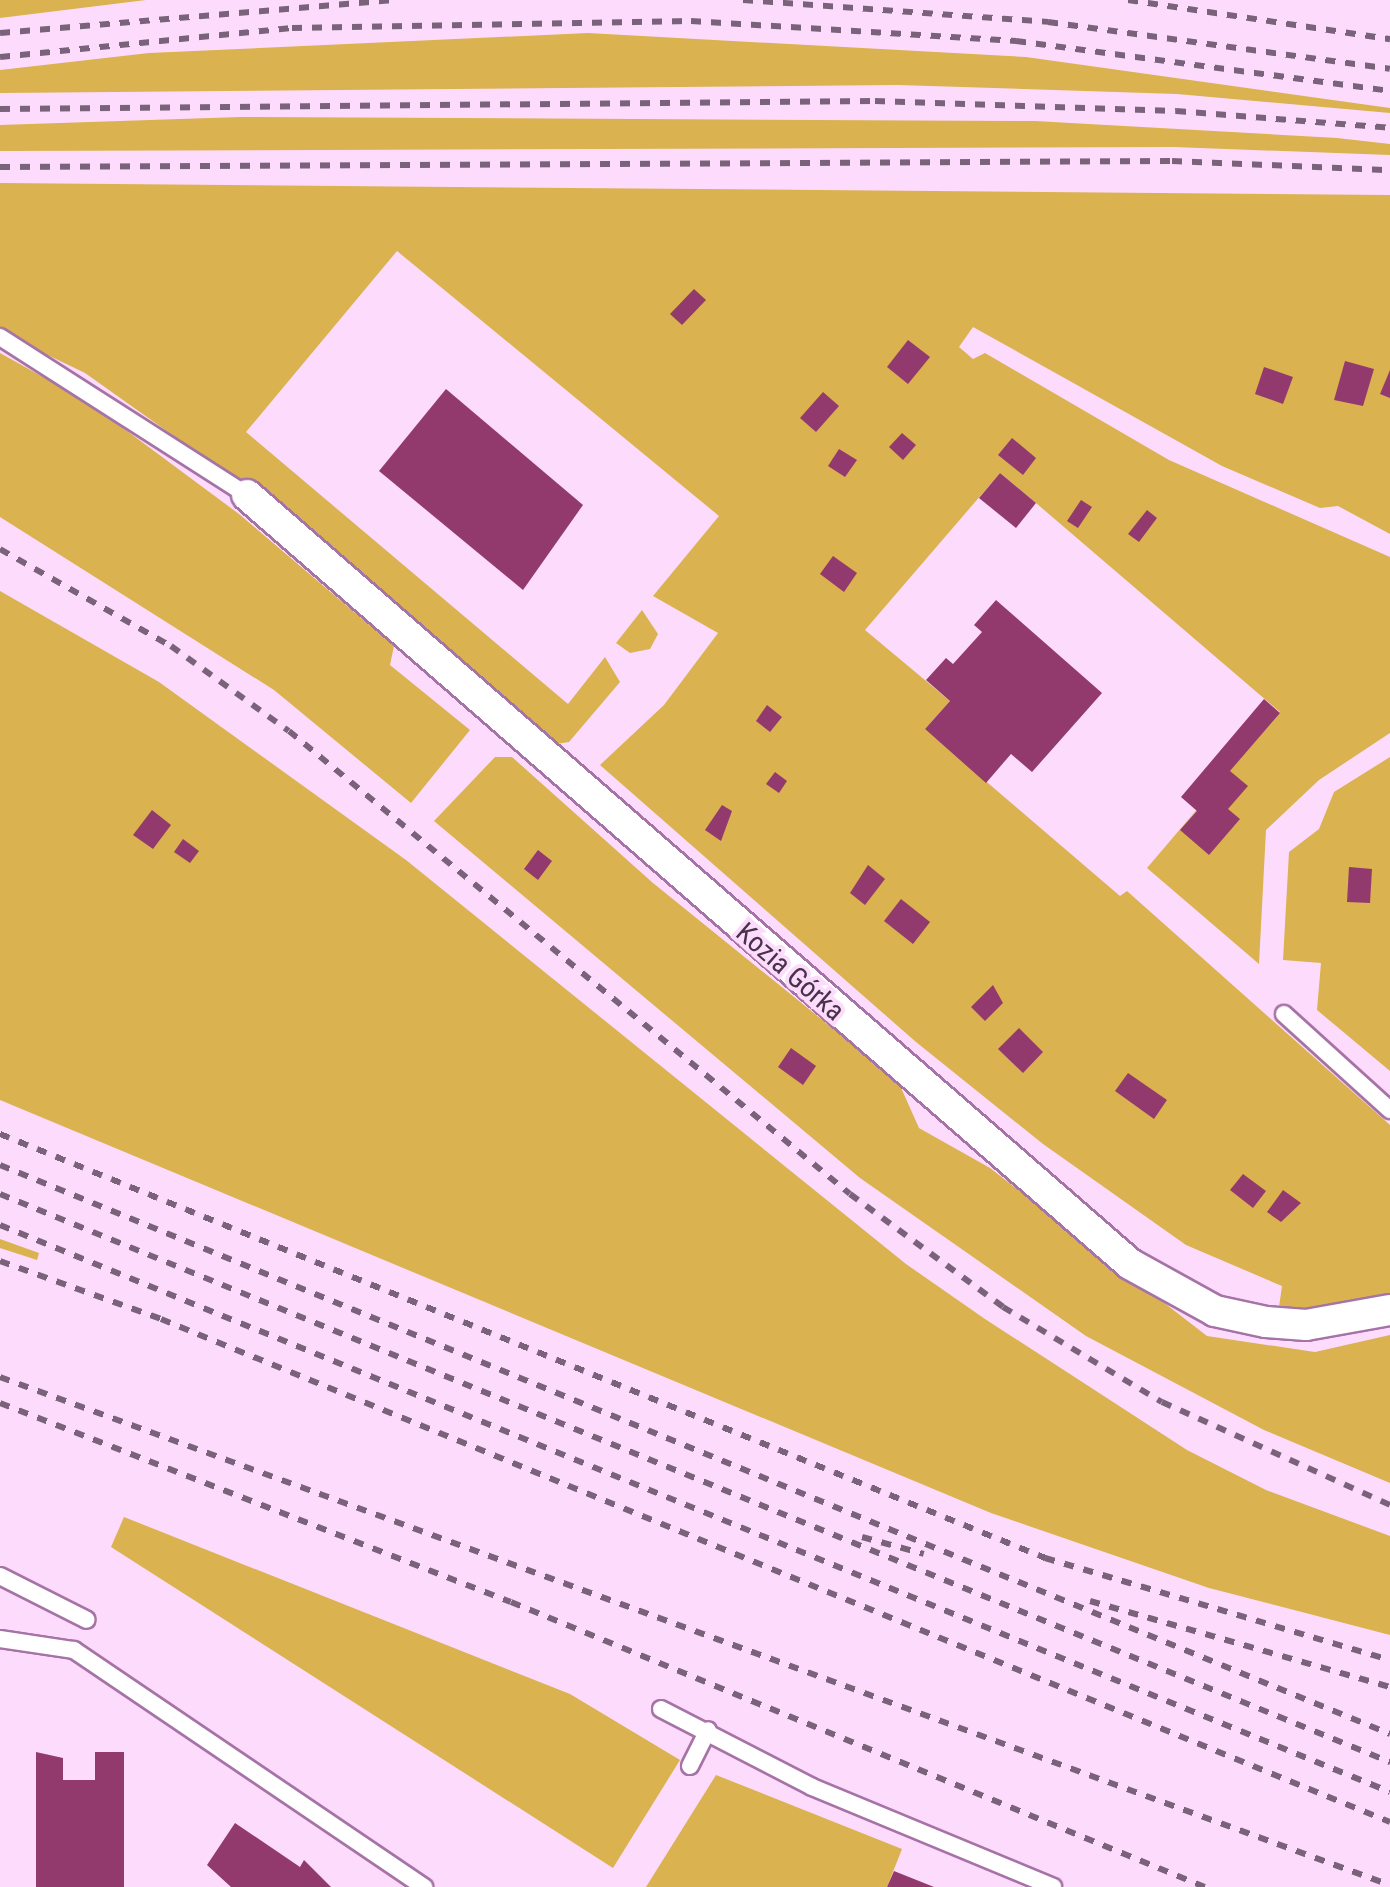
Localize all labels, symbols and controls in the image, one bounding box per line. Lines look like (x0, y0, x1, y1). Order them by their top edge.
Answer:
street label: Kozia Górka (729, 916, 851, 1028)

